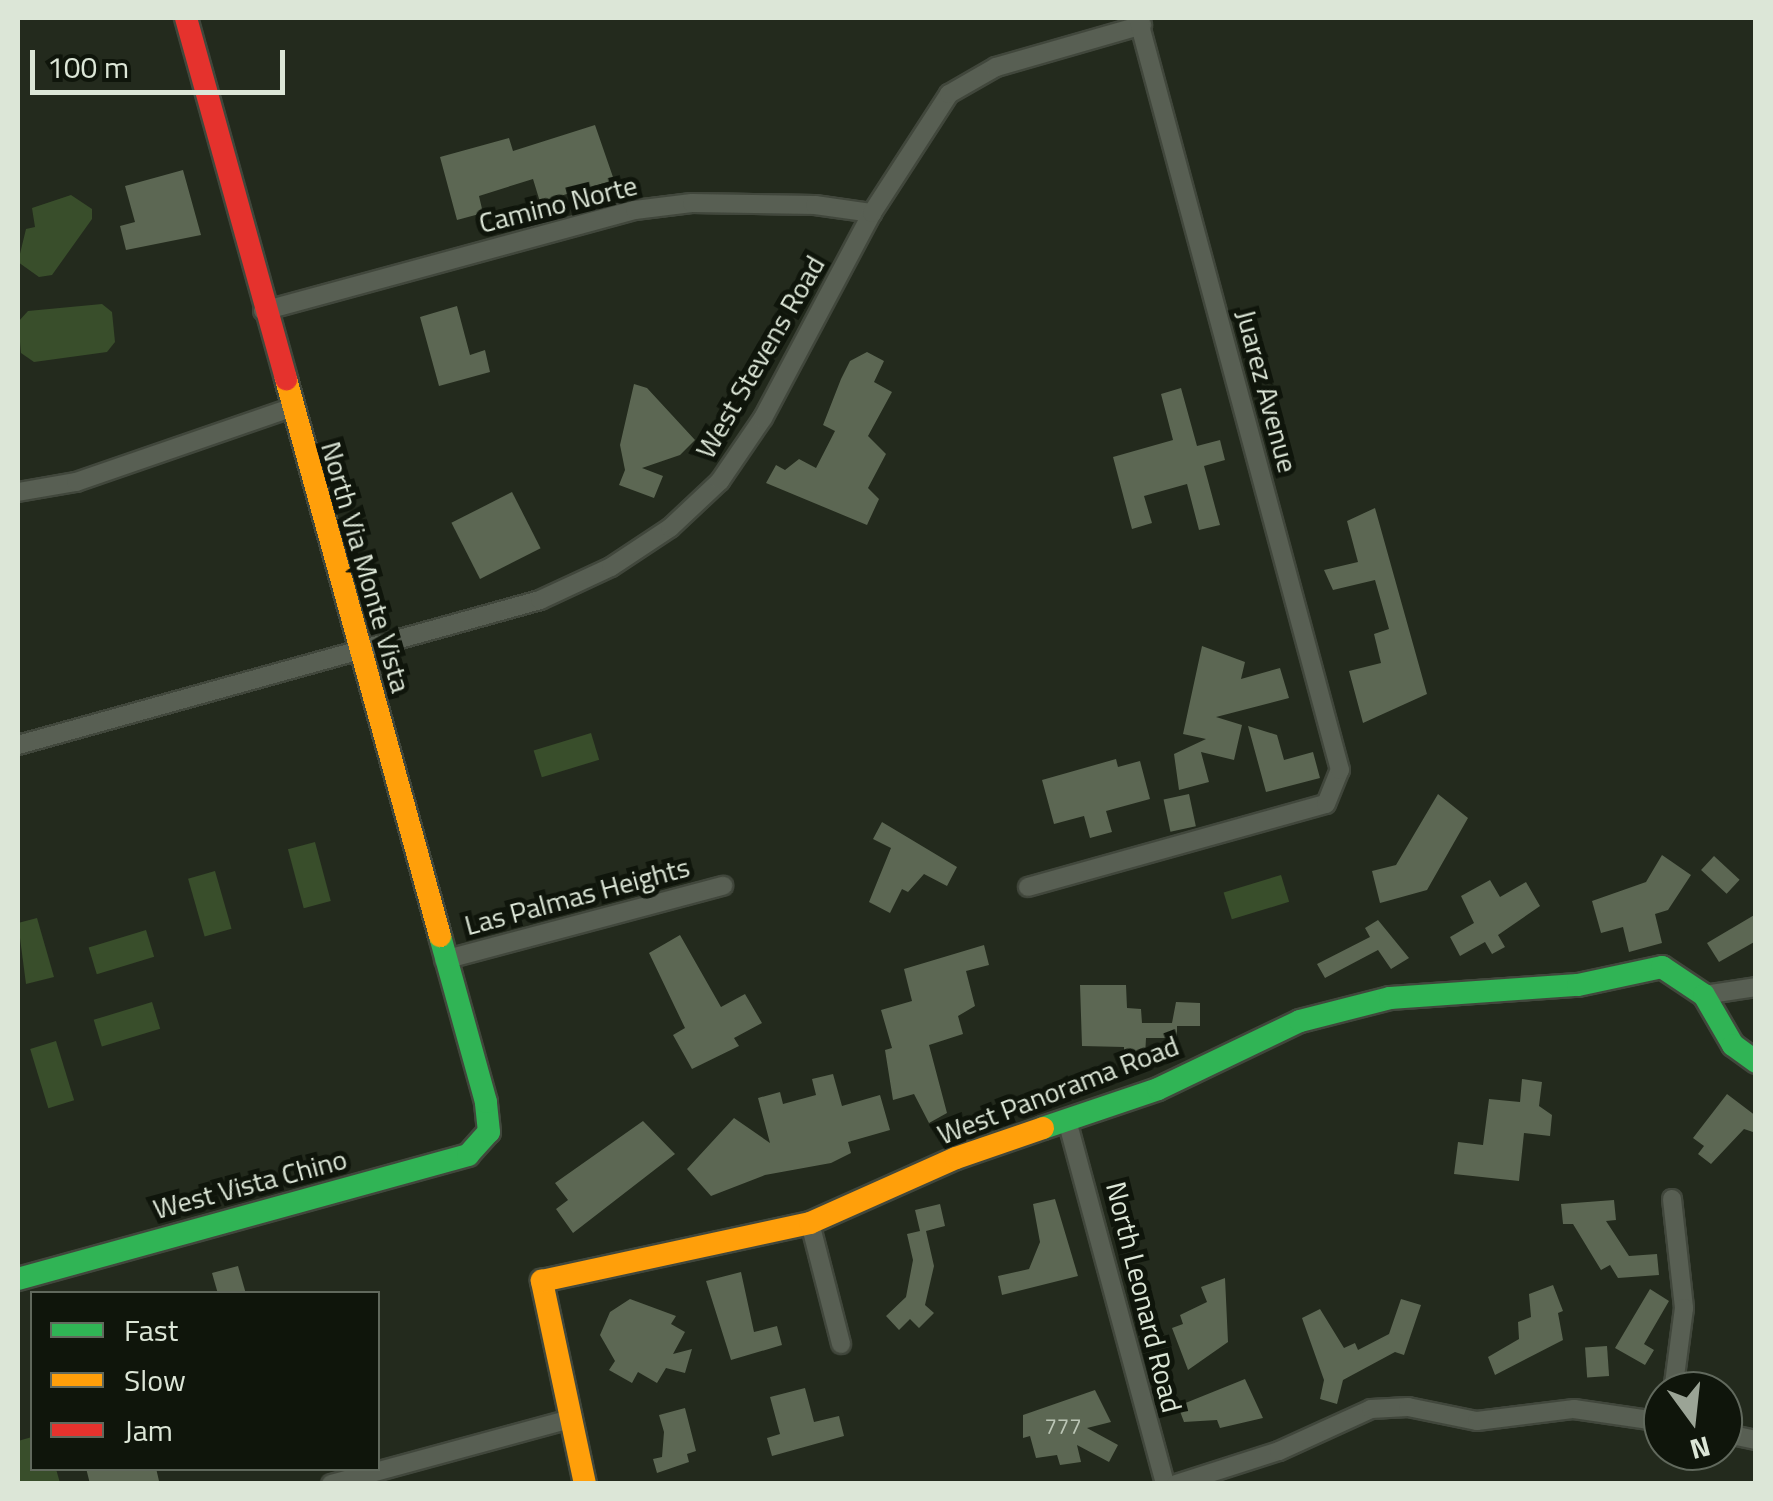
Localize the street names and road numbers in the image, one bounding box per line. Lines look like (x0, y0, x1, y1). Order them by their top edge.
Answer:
street label: Camino Norte (475, 168, 641, 240)
street label: West Stevens Road (688, 250, 832, 464)
street label: Juarez Avenue (1229, 306, 1305, 476)
street label: North Via Monte Vista (314, 438, 418, 696)
street label: Las Palmas Heights (461, 850, 693, 942)
street label: West Panorama Road (933, 1029, 1183, 1151)
street label: West Vista Chino (150, 1142, 350, 1226)
street label: North Leonard Road (1099, 1178, 1189, 1416)

